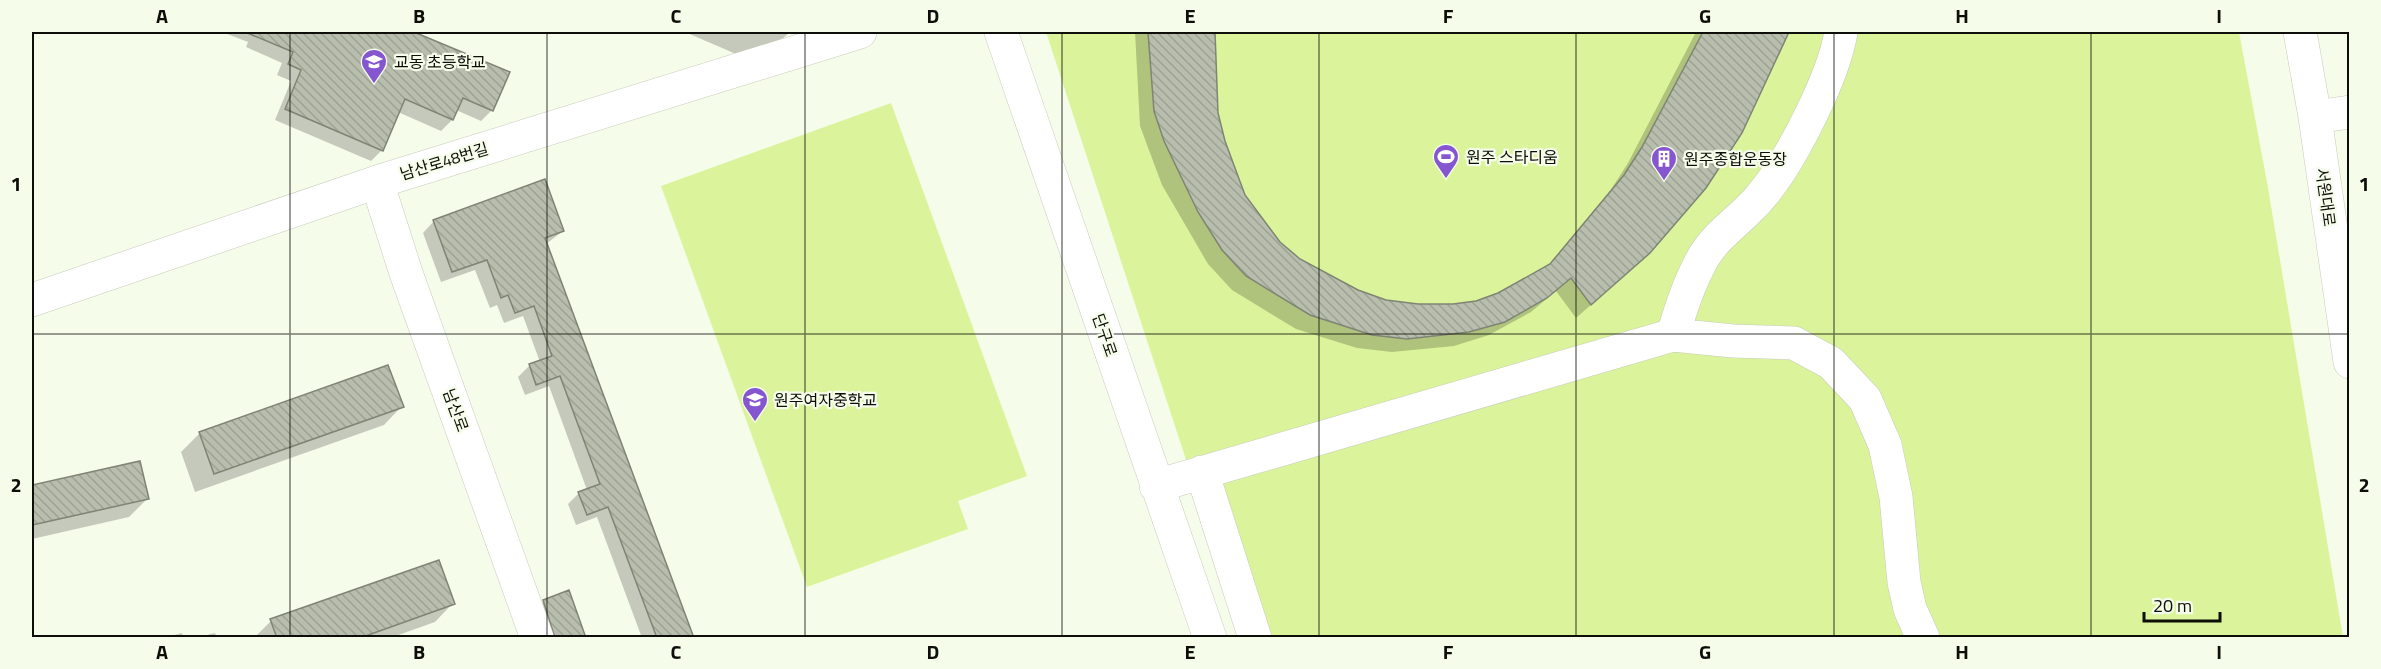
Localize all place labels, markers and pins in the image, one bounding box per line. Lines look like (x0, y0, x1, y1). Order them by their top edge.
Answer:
school or university icon: 교동 초등학교 (359, 47, 389, 85)
place label: 교동 초등학교 (394, 50, 486, 74)
sports icon: 원주 스타디움 (1431, 142, 1461, 180)
building icon: 원주종합운동장 (1649, 144, 1679, 182)
place label: 원주 스타디움 (1466, 145, 1558, 169)
place label: 원주종합운동장 (1684, 147, 1787, 171)
school or university icon: 원주여자중학교 (740, 385, 770, 423)
place label: 원주여자중학교 (774, 388, 877, 412)

